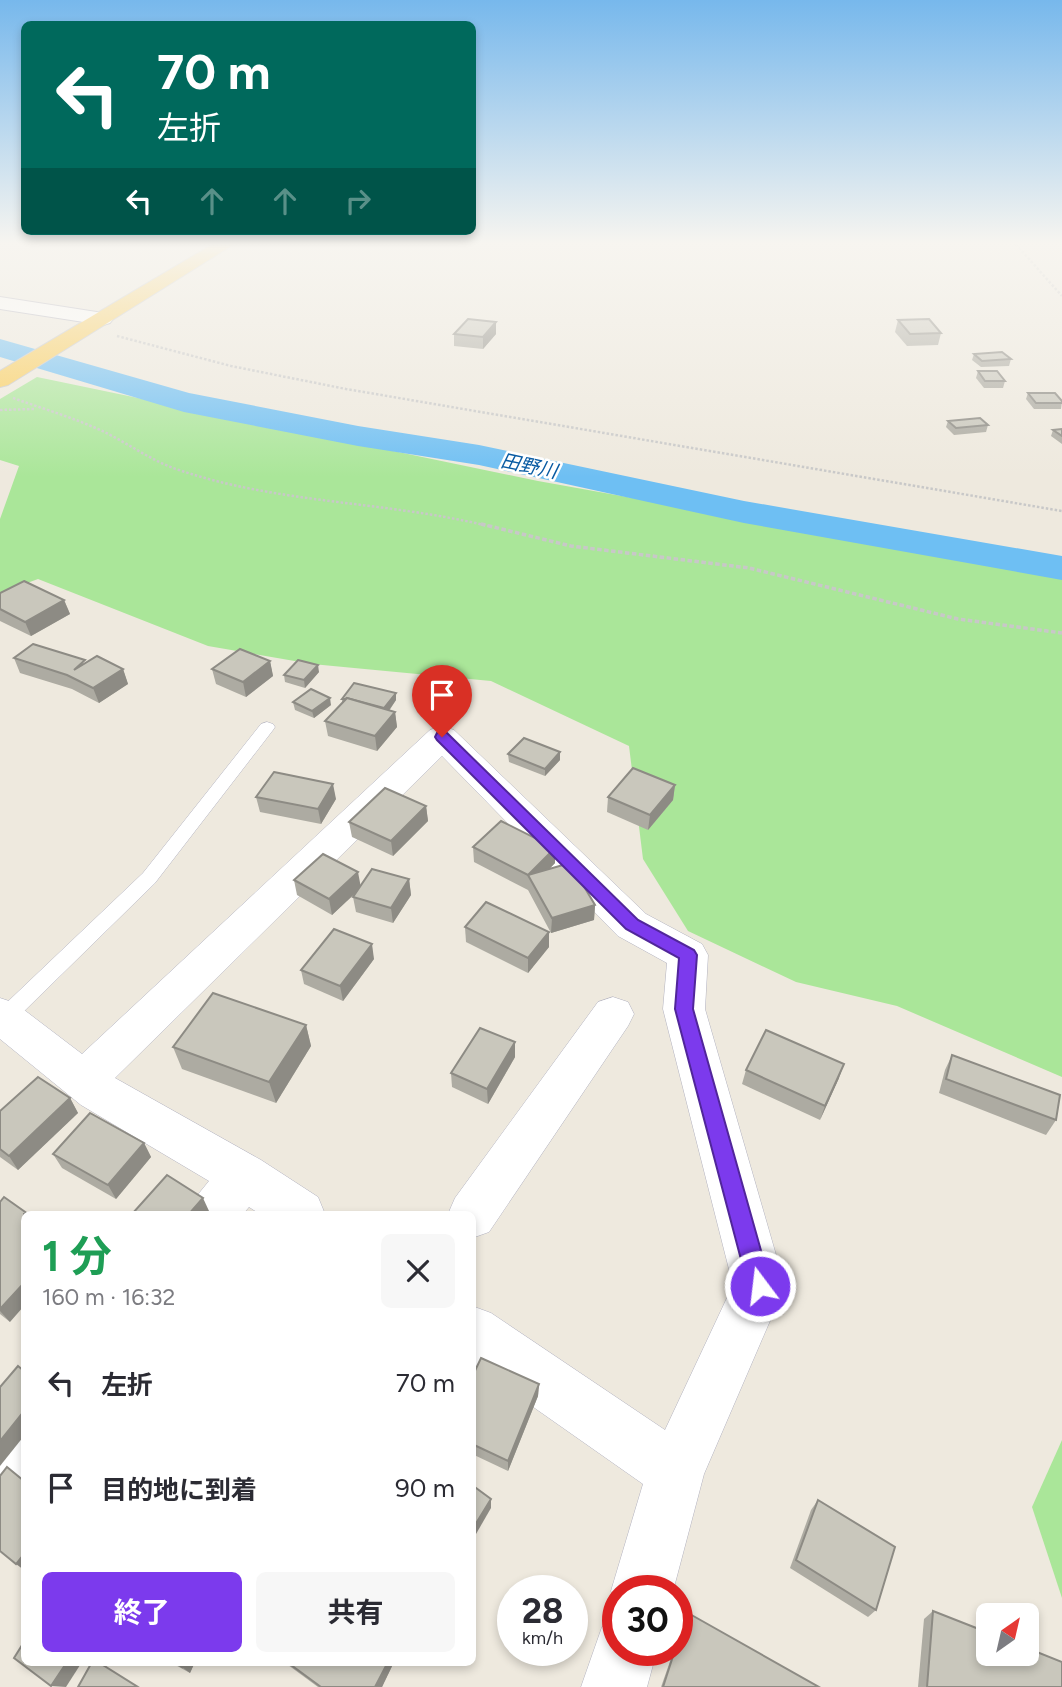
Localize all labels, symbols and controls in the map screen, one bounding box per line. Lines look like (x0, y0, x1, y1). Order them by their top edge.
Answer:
text: 70 m (157, 42, 270, 101)
icon: left (42, 49, 133, 140)
text: 左折 (157, 109, 221, 147)
icon: left (120, 182, 158, 220)
icon: ahead (193, 182, 231, 220)
icon: ahead (266, 182, 304, 220)
icon: right (339, 182, 377, 220)
water label: 田野川 (499, 449, 561, 484)
pin (412, 665, 472, 737)
icon: arrive (423, 676, 461, 714)
text: 1 分 (42, 1231, 112, 1282)
button: close (381, 1234, 455, 1308)
position arrow (723, 1249, 797, 1323)
text: 160 m · 16:32 (42, 1283, 175, 1311)
icon: left (42, 1364, 80, 1402)
text: 70 m (396, 1367, 455, 1399)
text: 左折 (101, 1369, 153, 1401)
icon: arrive (42, 1469, 80, 1507)
text: 90 m (395, 1472, 455, 1504)
text: 目的地に到着 (101, 1474, 257, 1506)
button: 終了 (42, 1572, 242, 1652)
button: 共有 (256, 1572, 455, 1652)
speed limit sign: 30 (602, 1575, 693, 1666)
text: 28 (522, 1590, 563, 1632)
north arrow (976, 1603, 1040, 1666)
map controls (976, 1603, 1039, 1666)
text: km/h (522, 1627, 563, 1649)

